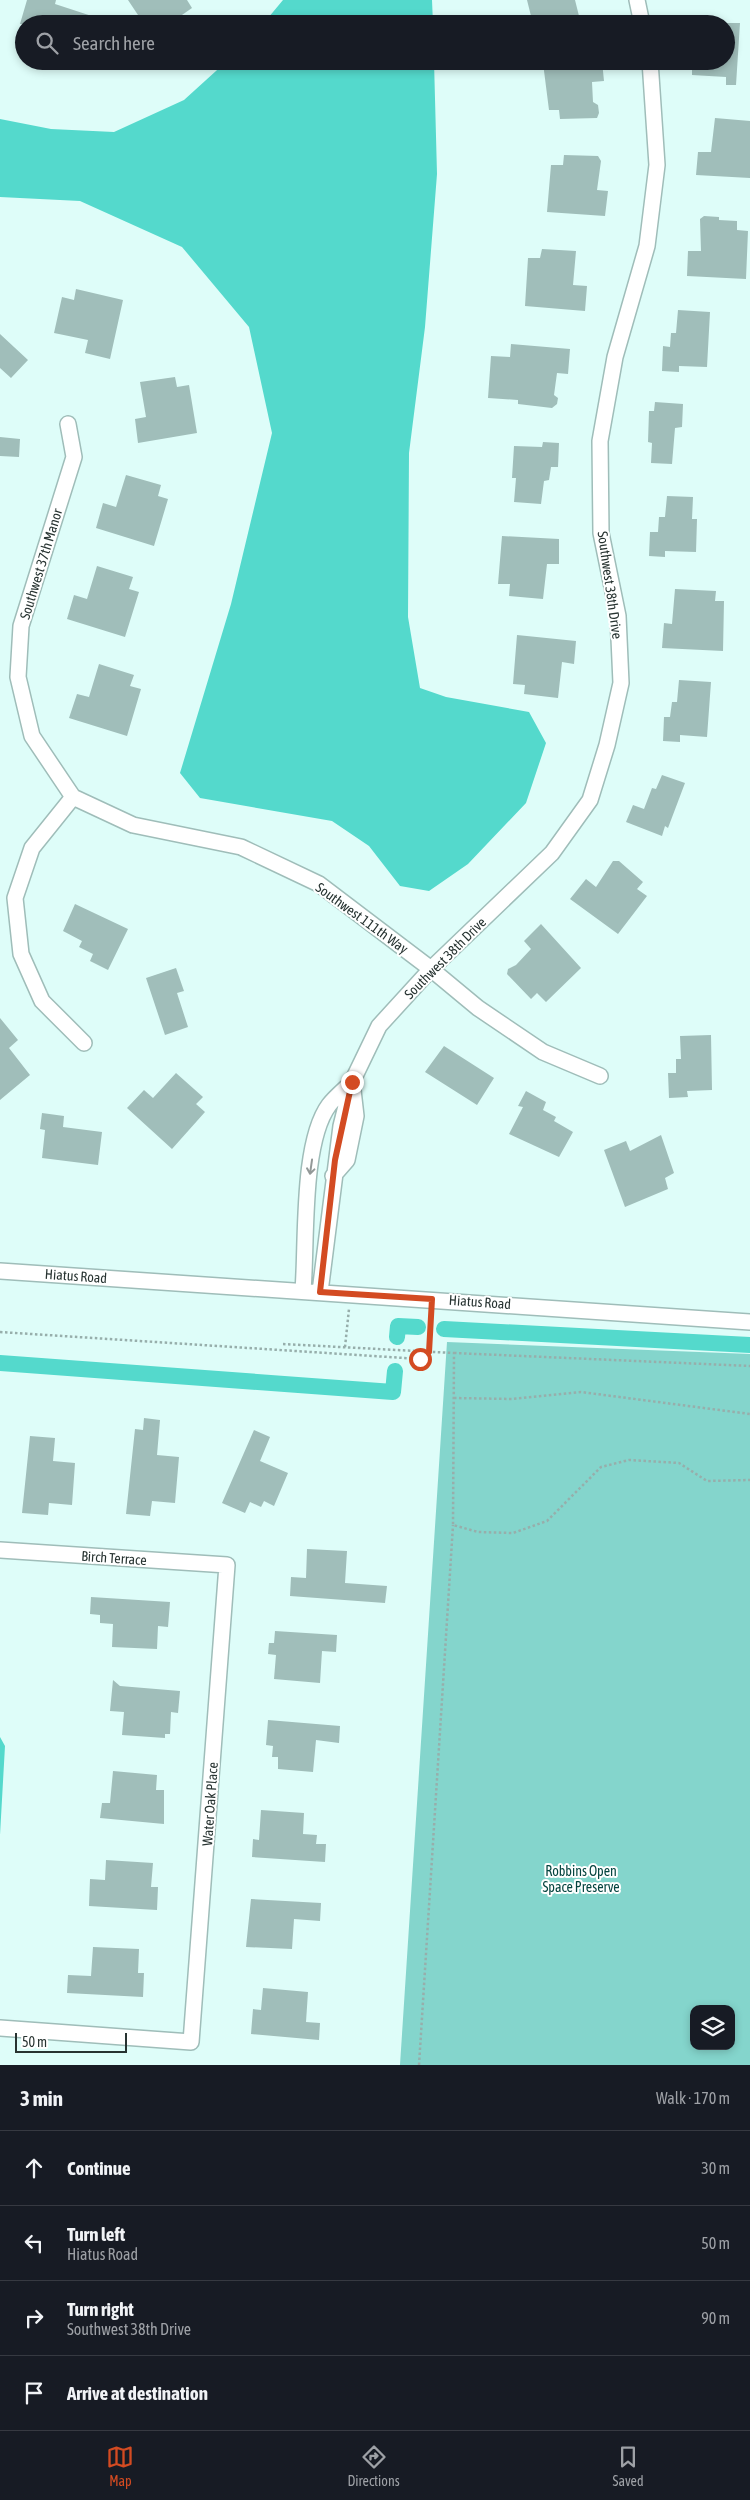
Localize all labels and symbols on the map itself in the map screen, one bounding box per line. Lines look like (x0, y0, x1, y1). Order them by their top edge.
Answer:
street label: Southwest 37th Manor (17, 506, 66, 621)
street label: Southwest 38th Drive (595, 530, 625, 640)
street label: Southwest 111th Way (313, 879, 411, 957)
street label: Southwest 38th Drive (401, 914, 489, 1002)
route end (341, 1071, 364, 1094)
one-way arrow (306, 1159, 316, 1175)
street label: Hiatus Road (44, 1266, 108, 1286)
street label: Hiatus Road (448, 1292, 512, 1312)
route start (409, 1348, 432, 1371)
street label: Birch Terrace (81, 1548, 147, 1568)
street label: Water Oak Place (199, 1762, 221, 1846)
park label: Robbins Open Space Preserve (542, 1863, 620, 1895)
scale bar (15, 2030, 128, 2053)

